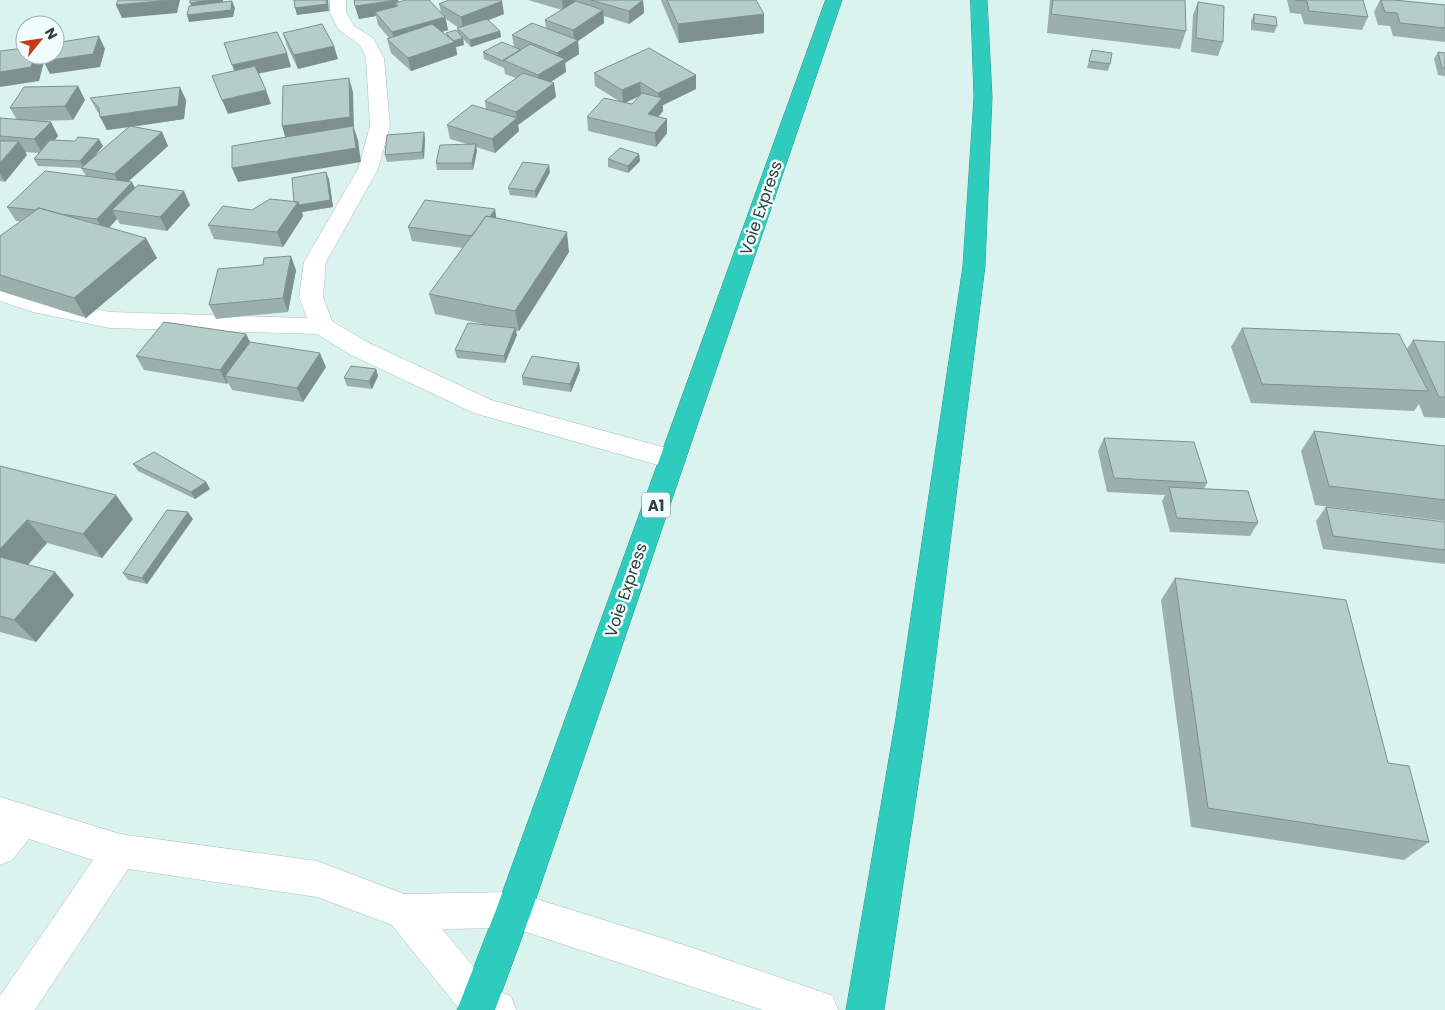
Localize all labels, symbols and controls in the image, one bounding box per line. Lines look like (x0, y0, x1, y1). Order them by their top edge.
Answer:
north arrow (15, 15, 65, 65)
text: N (40, 24, 63, 43)
street label: Voie Express (734, 158, 788, 258)
road number: A1 (642, 492, 670, 518)
street label: Voie Express (599, 540, 653, 640)

